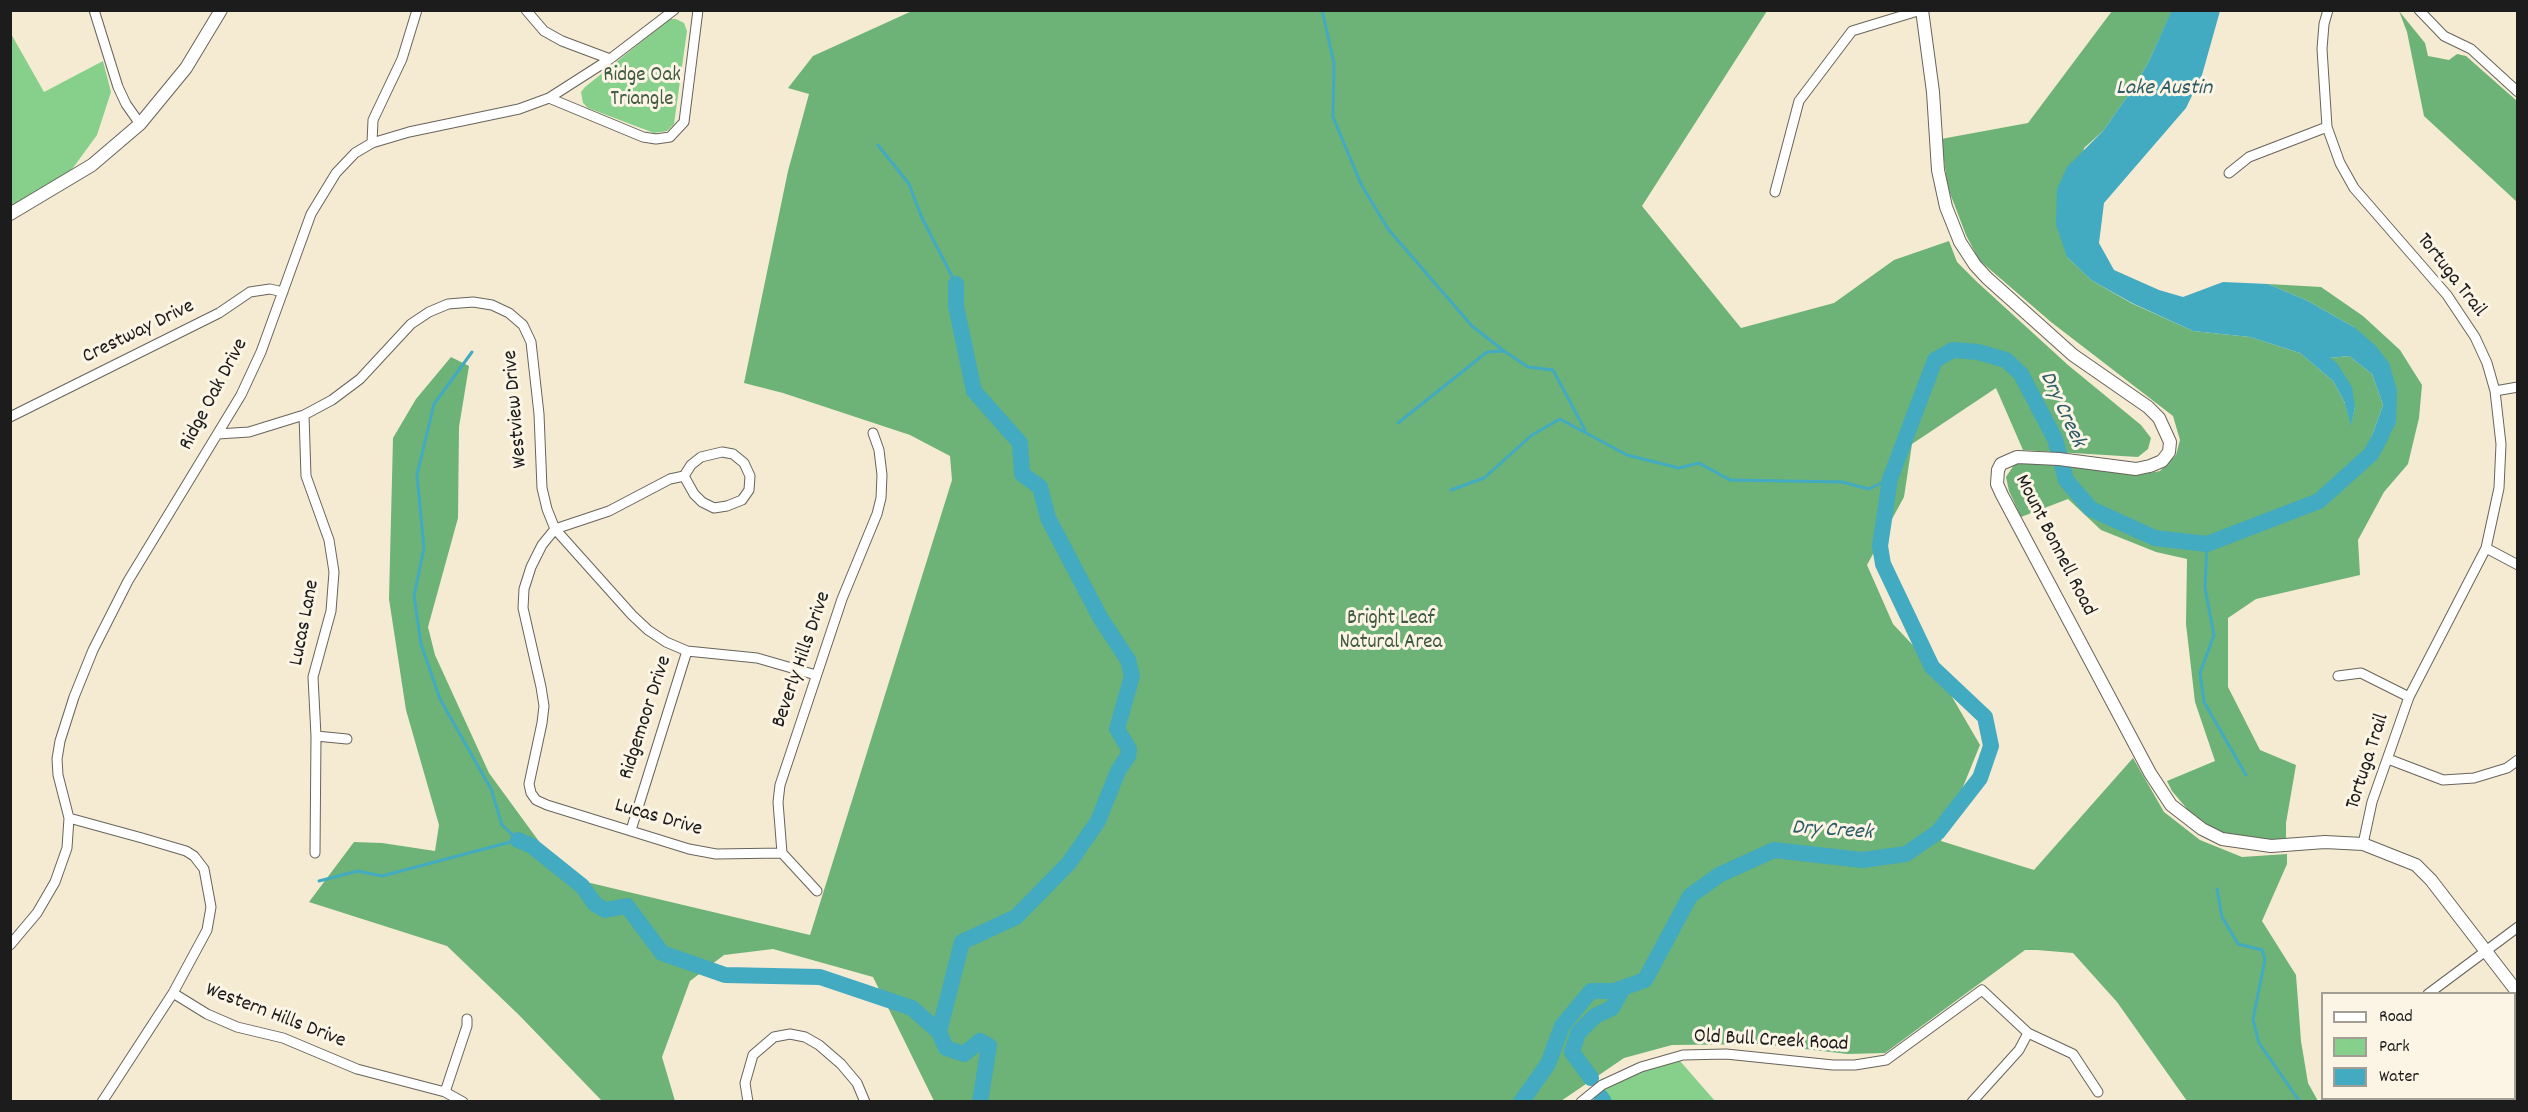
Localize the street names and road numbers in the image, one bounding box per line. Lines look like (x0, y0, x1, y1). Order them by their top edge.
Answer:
street label: Tortuga Trail (2410, 229, 2490, 323)
street label: Crestway Drive (79, 295, 199, 371)
street label: Ridge Oak Drive (175, 335, 255, 455)
street label: Westview Drive (499, 349, 535, 469)
street label: Mount Bonnell Road (2008, 471, 2100, 621)
street label: Lucas Lane (285, 578, 327, 668)
street label: Beverly Hills Drive (768, 589, 838, 731)
street label: Ridgemoor Drive (615, 653, 679, 783)
street label: Tortuga Trail (2342, 711, 2396, 813)
street label: Lucas Drive (611, 794, 705, 844)
street label: Western Hills Drive (201, 979, 349, 1055)
street label: Old Bull Creek Road (1693, 1025, 1849, 1059)

